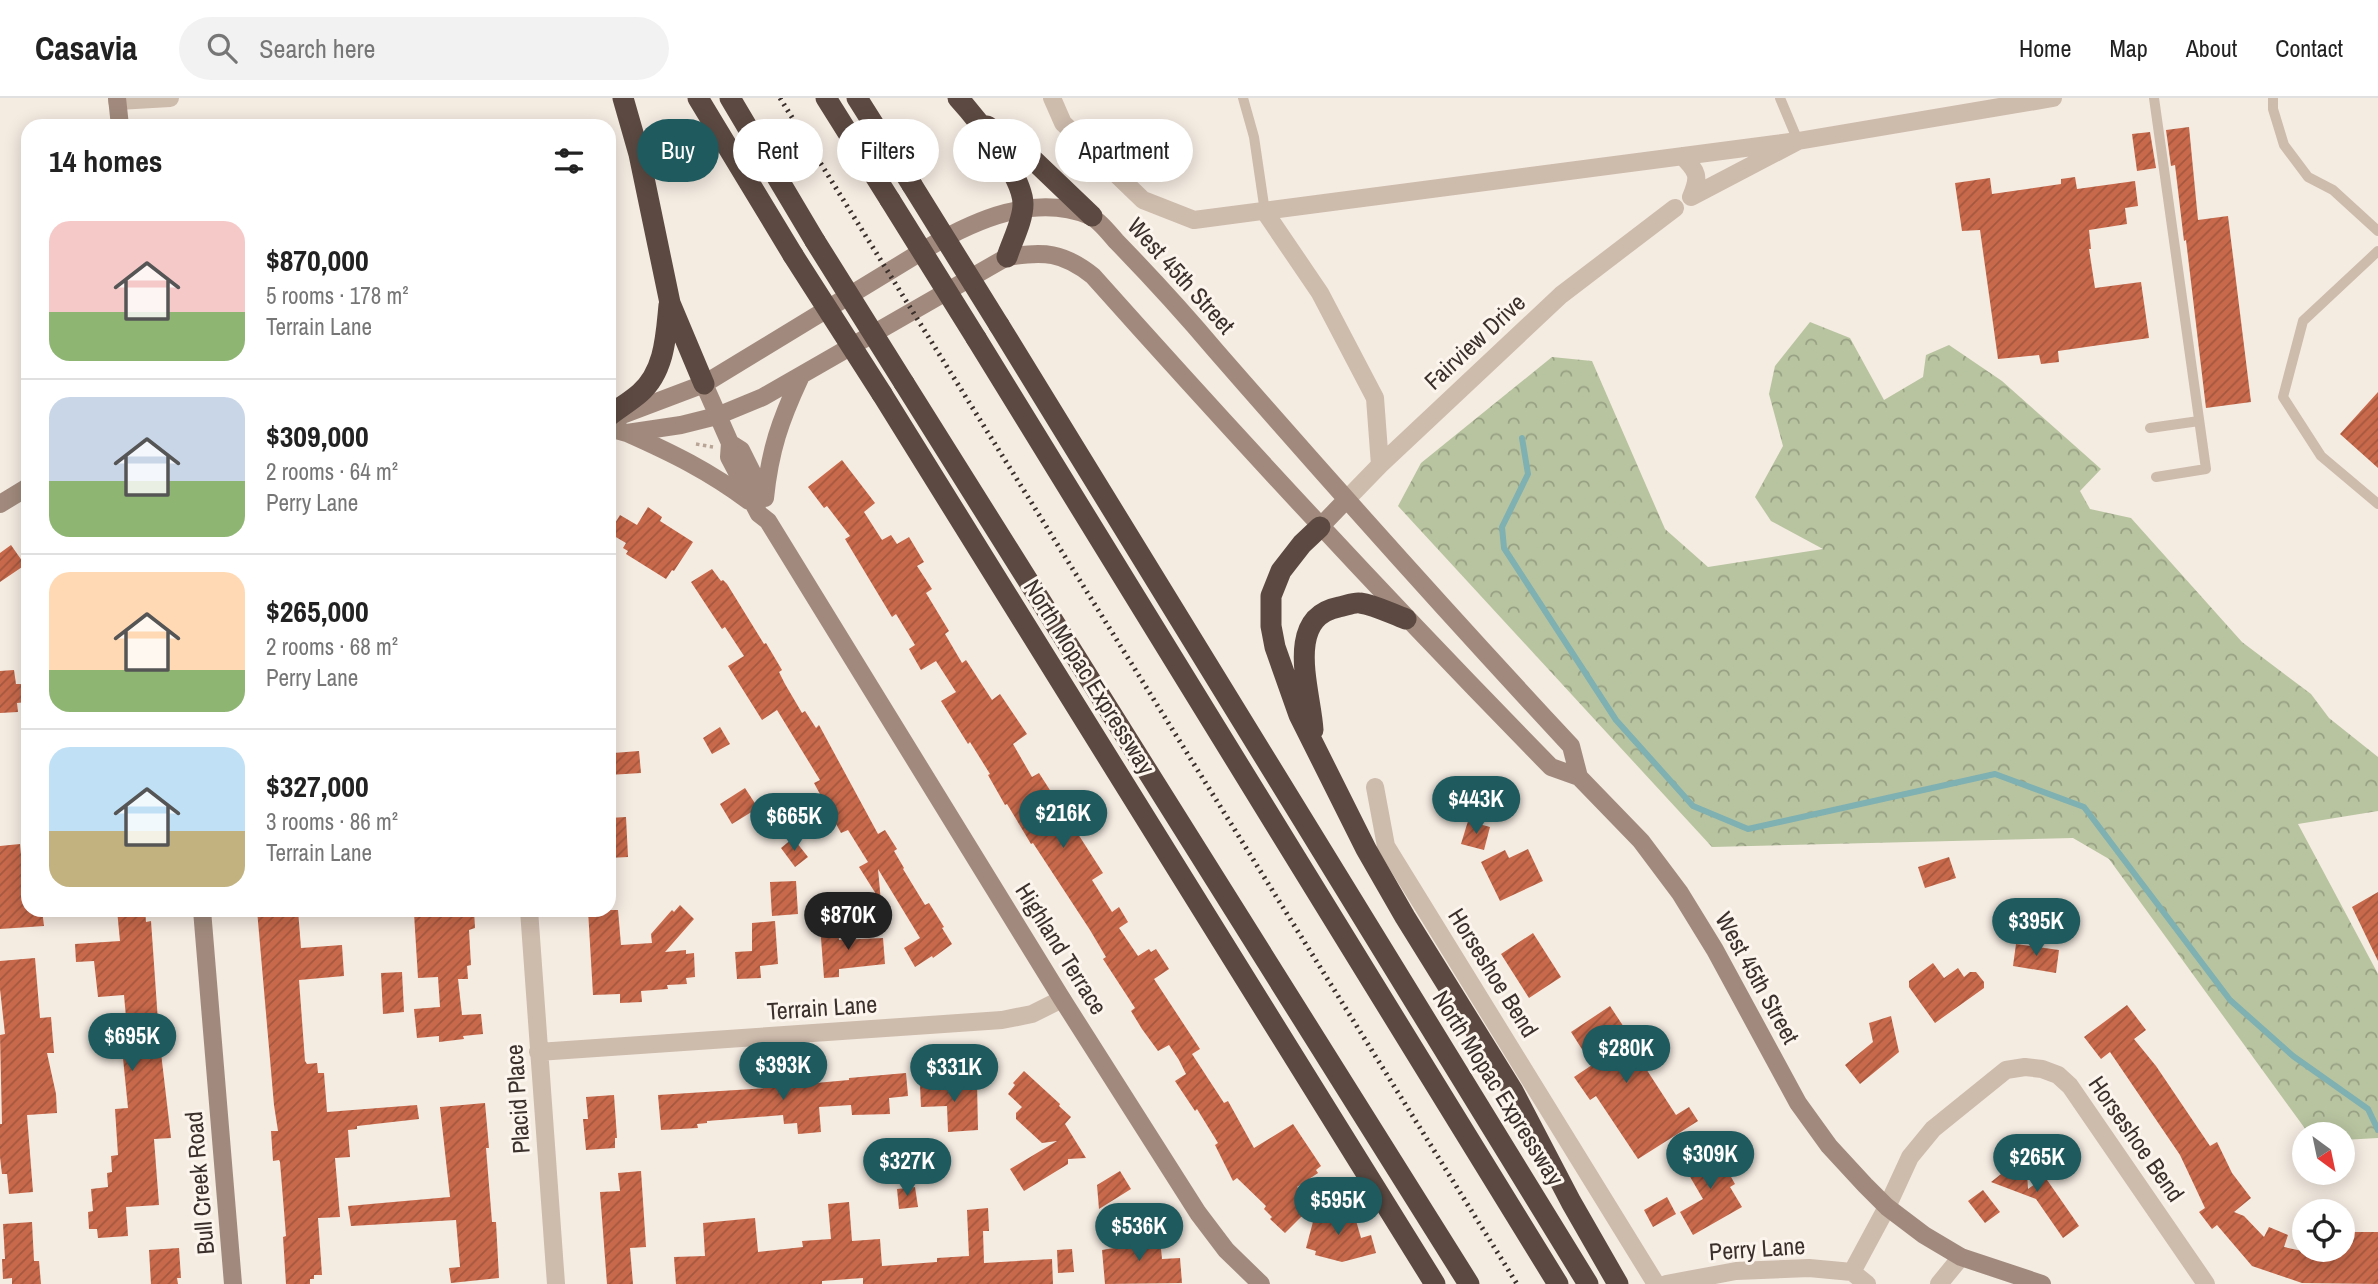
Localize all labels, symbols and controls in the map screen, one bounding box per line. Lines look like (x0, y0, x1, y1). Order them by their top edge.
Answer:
search box (179, 17, 669, 80)
text: Casavia (35, 26, 137, 70)
icon: search (203, 29, 241, 67)
text: Search here (259, 31, 375, 66)
text: Home (2019, 32, 2071, 64)
text: Map (2109, 32, 2148, 64)
text: About (2186, 32, 2237, 64)
text: Contact (2275, 32, 2343, 64)
chip: Buy (637, 119, 719, 182)
chip: Rent (733, 119, 823, 182)
chip: Filters (837, 119, 939, 182)
chip: New (953, 119, 1041, 182)
chip: Apartment (1055, 119, 1193, 182)
text: 14 homes (49, 141, 163, 181)
icon: filters (550, 142, 588, 180)
street label: West 45th Street (1121, 210, 1243, 341)
text: $870,000 (266, 240, 369, 280)
icon: home (105, 249, 189, 333)
text: 5 rooms · 178 m² (266, 280, 409, 311)
street label: Fairview Drive (1417, 286, 1532, 396)
text: Terrain Lane (266, 311, 372, 342)
text: $309,000 (266, 416, 369, 456)
icon: home (105, 425, 189, 509)
text: 2 rooms · 64 m² (266, 456, 398, 487)
text: Perry Lane (266, 487, 358, 518)
street label: North Mopac Expressway (1017, 573, 1163, 780)
text: $265,000 (266, 591, 369, 631)
icon: home (105, 600, 189, 684)
text: 2 rooms · 68 m² (266, 631, 398, 662)
text: Perry Lane (266, 662, 358, 693)
text: $327,000 (266, 766, 369, 806)
icon: home (105, 775, 189, 859)
pin: $443K (1427, 776, 1525, 836)
text: $443K (1448, 783, 1504, 814)
pin: $216K (1014, 790, 1112, 850)
pin: $665K (745, 794, 843, 853)
text: $216K (1035, 797, 1091, 828)
text: $665K (766, 800, 822, 831)
text: 3 rooms · 86 m² (266, 806, 398, 837)
text: Terrain Lane (266, 837, 372, 868)
street label: Highland Terrace (1009, 877, 1115, 1020)
pin: $870K (799, 892, 897, 952)
pin: $395K (1987, 898, 2085, 958)
text: $870K (820, 899, 876, 930)
street label: Horseshoe Bend (1441, 902, 1546, 1043)
text: $395K (2008, 905, 2064, 936)
street label: West 45th Street (1708, 906, 1808, 1050)
street label: North Mopac Expressway (1426, 984, 1572, 1191)
street label: Terrain Lane (766, 987, 878, 1027)
pin: $695K (83, 1014, 181, 1073)
text: $695K (104, 1020, 160, 1051)
pin: $280K (1577, 1026, 1675, 1085)
text: $280K (1598, 1032, 1654, 1063)
pin: $393K (734, 1042, 832, 1102)
street label: Placid Place (497, 1043, 537, 1155)
pin: $331K (905, 1044, 1003, 1104)
text: $393K (755, 1049, 811, 1080)
text: $331K (926, 1051, 982, 1082)
street label: Horseshoe Bend (2082, 1069, 2192, 1208)
street label: Bull Creek Road (177, 1110, 221, 1256)
north arrow (2292, 1122, 2356, 1185)
map controls (2292, 1122, 2355, 1262)
pin: $309K (1661, 1132, 1759, 1191)
pin: $265K (1988, 1134, 2086, 1194)
pin: $327K (858, 1138, 956, 1198)
text: $309K (1682, 1138, 1738, 1169)
text: $265K (2009, 1141, 2065, 1172)
text: $327K (879, 1145, 935, 1176)
pin: $595K (1289, 1178, 1387, 1237)
text: $595K (1310, 1184, 1366, 1215)
button: locate (2292, 1199, 2355, 1262)
pin: $536K (1090, 1204, 1188, 1263)
text: $536K (1111, 1210, 1167, 1241)
street label: Perry Lane (1708, 1229, 1806, 1267)

